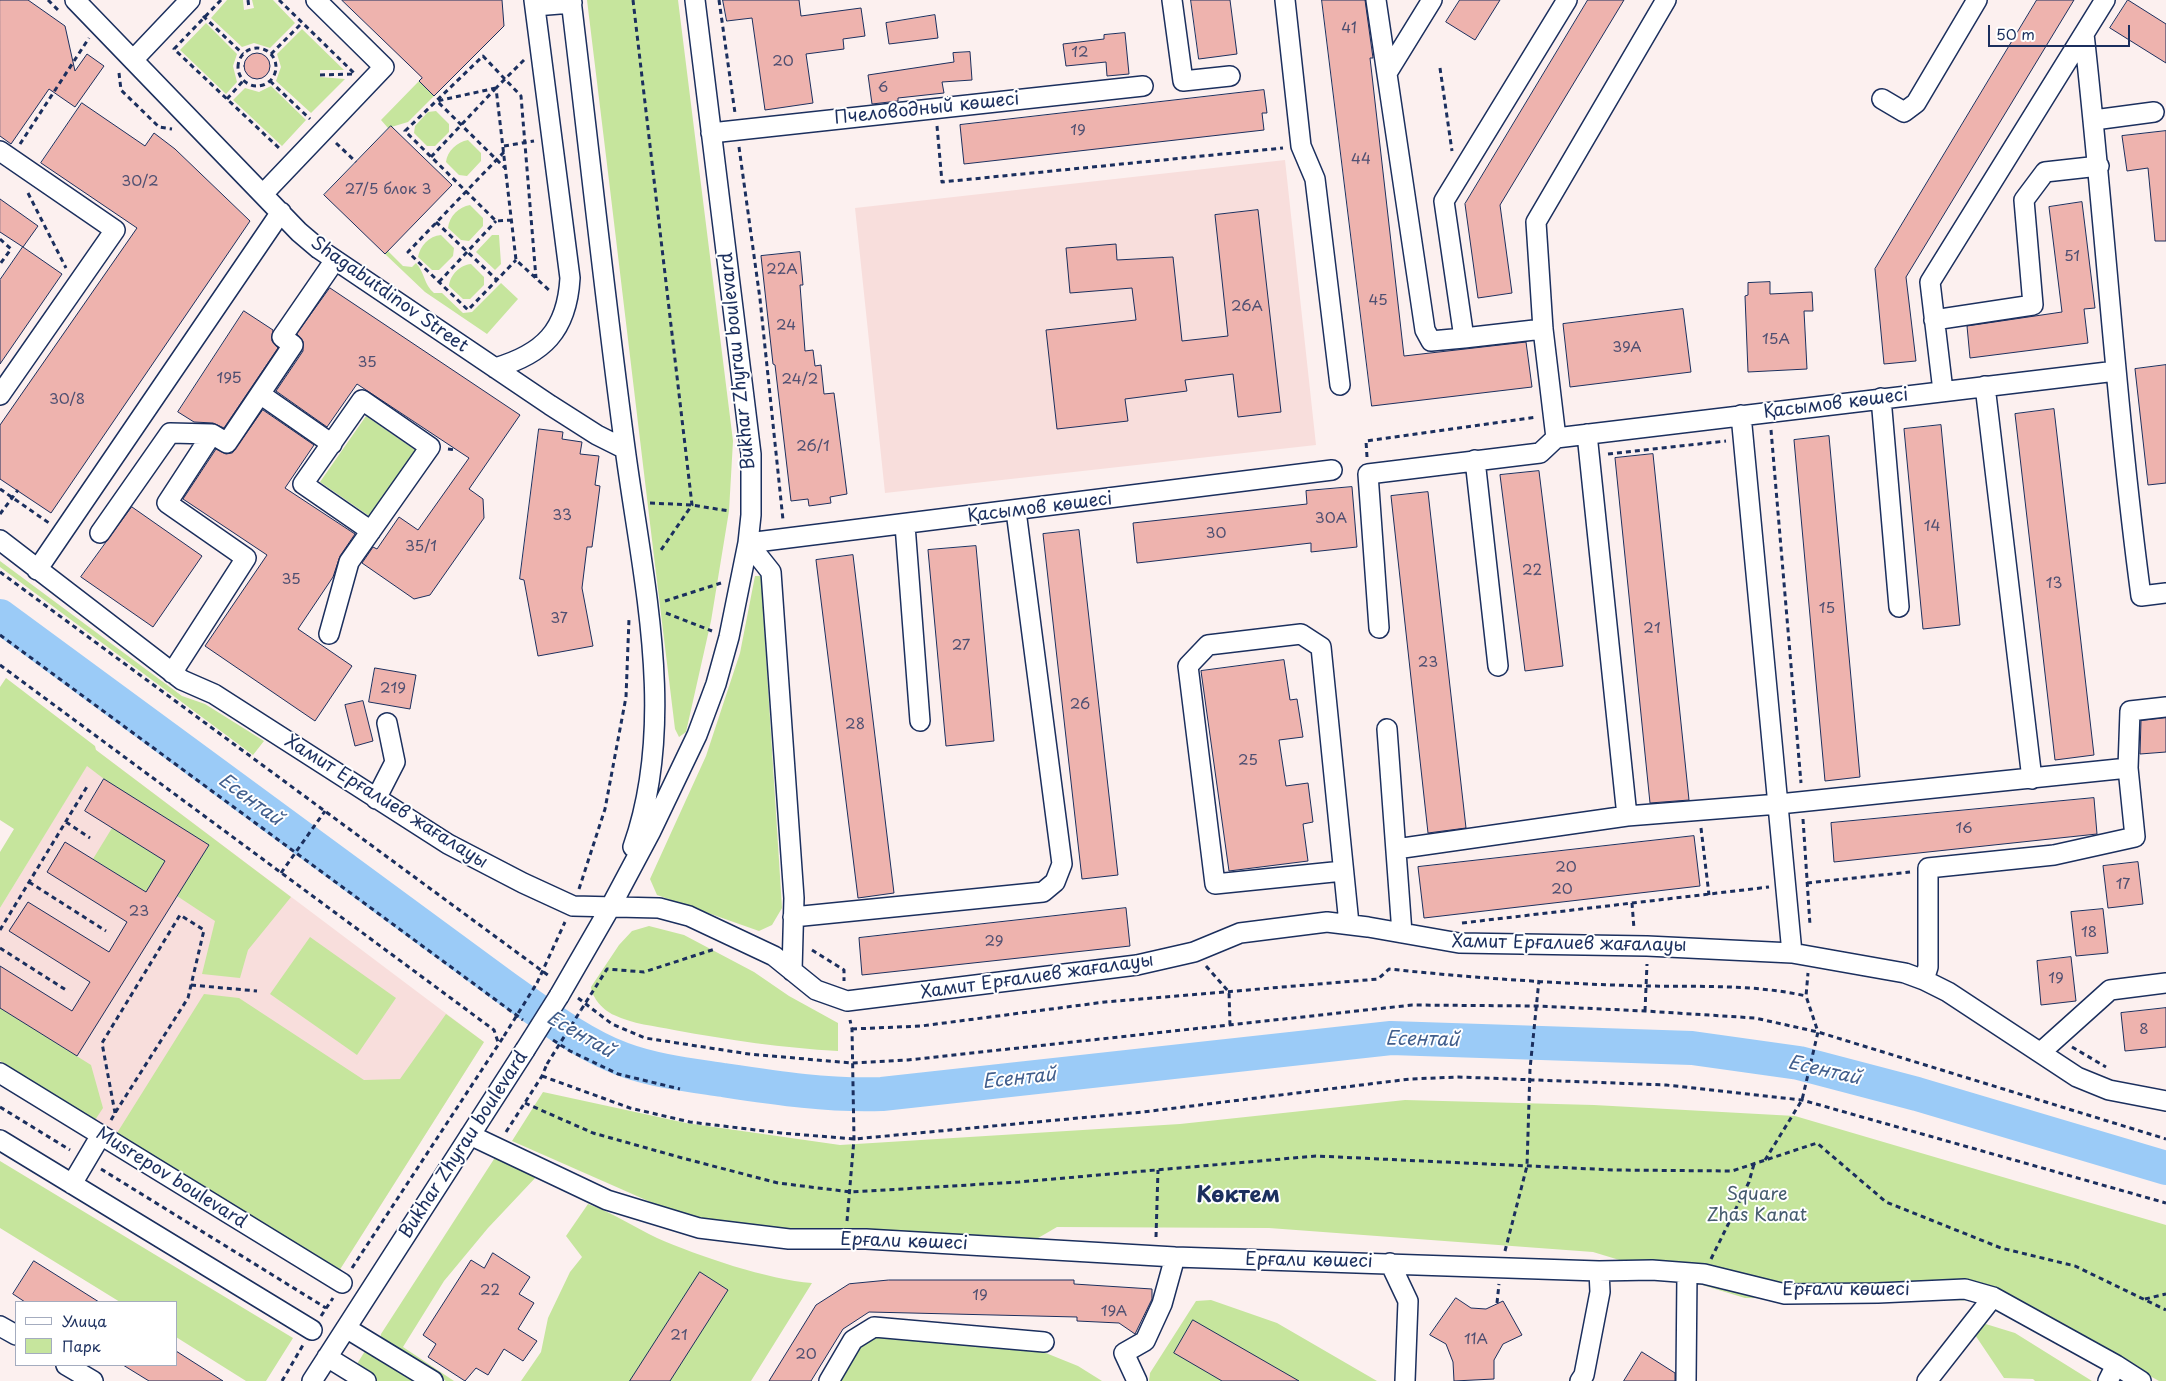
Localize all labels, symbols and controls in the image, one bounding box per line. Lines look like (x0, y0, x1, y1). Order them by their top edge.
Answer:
scale bar (1991, 15, 2134, 47)
house number: 41 (1341, 20, 1357, 38)
text: 50 m (1996, 22, 2035, 45)
house number: 12 (1071, 44, 1089, 62)
house number: 20 (772, 53, 794, 71)
house number: 6 (878, 79, 888, 97)
street label: Пчеловодный көшесі (833, 89, 1021, 129)
house number: 19 (1070, 122, 1086, 140)
house number: 44 (1351, 151, 1371, 169)
house number: 30/2 (121, 173, 159, 191)
house number: 27/5 блок 3 (345, 181, 431, 199)
street label: Shagabutdinov Street (306, 232, 472, 358)
house number: 51 (2064, 248, 2080, 266)
street label: Bukhar Zhyrau boulevard (716, 251, 760, 471)
house number: 22А (766, 261, 798, 279)
house number: 45 (1368, 292, 1388, 310)
house number: 26А (1231, 298, 1263, 316)
house number: 24 (776, 317, 796, 335)
house number: 15А (1762, 331, 1790, 349)
house number: 39А (1612, 339, 1642, 357)
house number: 35 (357, 354, 377, 372)
house number: 195 (216, 370, 242, 388)
house number: 24/2 (782, 371, 818, 389)
street label: Қасымов көшесі (1762, 384, 1910, 424)
house number: 30/8 (49, 391, 85, 409)
house number: 26/1 (796, 438, 830, 456)
street label: Қасымов көшесі (966, 488, 1114, 528)
house number: 33 (552, 507, 572, 525)
house number: 30А (1315, 510, 1347, 528)
house number: 14 (1924, 518, 1940, 536)
house number: 30 (1206, 525, 1226, 543)
house number: 35/1 (405, 538, 437, 556)
house number: 22 (1522, 562, 1542, 580)
house number: 35 (281, 571, 301, 589)
house number: 13 (2046, 575, 2062, 593)
house number: 15 (1819, 600, 1835, 618)
house number: 37 (550, 610, 568, 628)
house number: 21 (1643, 620, 1661, 638)
house number: 27 (952, 637, 970, 655)
house number: 23 (1418, 654, 1438, 672)
house number: 219 (380, 680, 406, 698)
house number: 26 (1070, 696, 1090, 714)
house number: 28 (845, 716, 865, 734)
street label: Хамит Ерғалиев жағалауы (281, 731, 491, 873)
house number: 25 (1238, 752, 1258, 770)
water label: Есентай (214, 769, 286, 831)
house number: 16 (1955, 820, 1973, 838)
house number: 20 (1555, 859, 1577, 877)
house number: 17 (2116, 876, 2130, 894)
house number: 20 (1551, 881, 1573, 899)
house number: 23 (129, 903, 149, 921)
house number: 18 (2081, 924, 2097, 942)
street label: Хамит Ерғалиев жағалауы (1451, 931, 1687, 957)
house number: 29 (984, 933, 1004, 951)
street label: Хамит Ерғалиев жағалауы (919, 950, 1155, 1004)
house number: 19 (2048, 970, 2064, 988)
water label: Есентай (542, 1007, 618, 1063)
house number: 8 (2139, 1021, 2149, 1039)
water label: Есентай (1385, 1028, 1459, 1052)
street label: Bukhar Zhyrau boulevard (395, 1047, 533, 1243)
water label: Есентай (1786, 1052, 1862, 1090)
water label: Есентай (981, 1064, 1057, 1094)
street label: Musrepov boulevard (92, 1123, 250, 1233)
district label: Көктем (1196, 1183, 1280, 1209)
park label: Square Zhas Kanat (1707, 1184, 1807, 1226)
street label: Ерғали көшесі (840, 1229, 968, 1255)
street label: Ерғали көшесі (1245, 1249, 1373, 1273)
street label: Ерғали көшесі (1782, 1279, 1910, 1301)
house number: 22 (480, 1282, 500, 1300)
house number: 19 (972, 1287, 988, 1305)
legend (15, 1301, 178, 1366)
house number: 19А (1101, 1303, 1127, 1321)
text: Улица (62, 1309, 107, 1332)
house number: 21 (670, 1327, 688, 1345)
house number: 11А (1464, 1331, 1488, 1349)
text: Парк (62, 1334, 101, 1357)
house number: 20 (795, 1346, 817, 1364)

